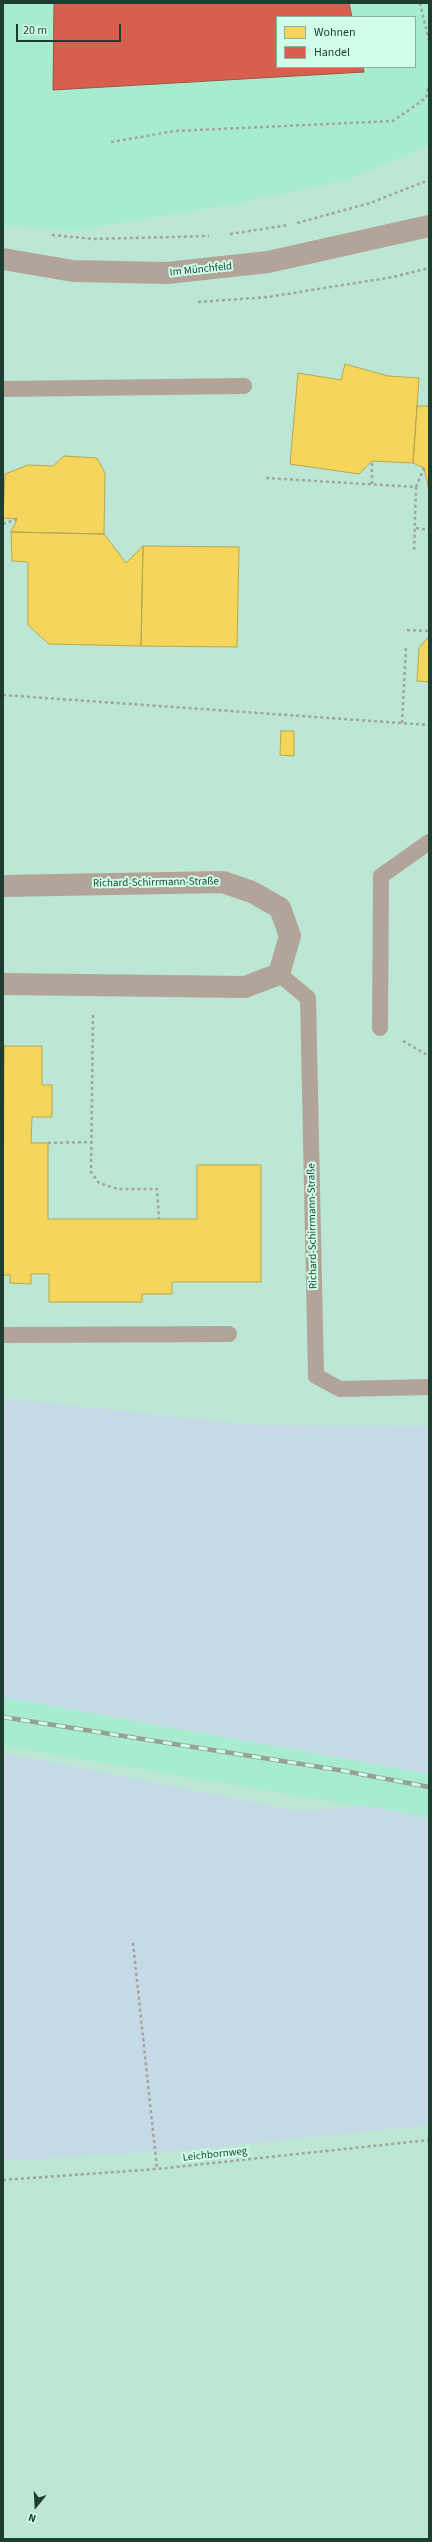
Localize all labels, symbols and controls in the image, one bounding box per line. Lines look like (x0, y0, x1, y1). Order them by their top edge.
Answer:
scale bar (18, 16, 123, 42)
legend (276, 16, 416, 68)
text: 20 m (23, 22, 47, 39)
text: Wohnen (314, 24, 356, 41)
text: Handel (314, 44, 350, 61)
street label: Im Münchfeld (169, 260, 233, 280)
street label: Richard-Schirrmann-Straße (93, 875, 219, 891)
street label: Richard-Schirrmann-Straße (305, 1163, 321, 1289)
street label: Leichbornweg (182, 2145, 248, 2165)
north arrow (16, 2486, 56, 2526)
text: N (26, 2510, 38, 2526)

